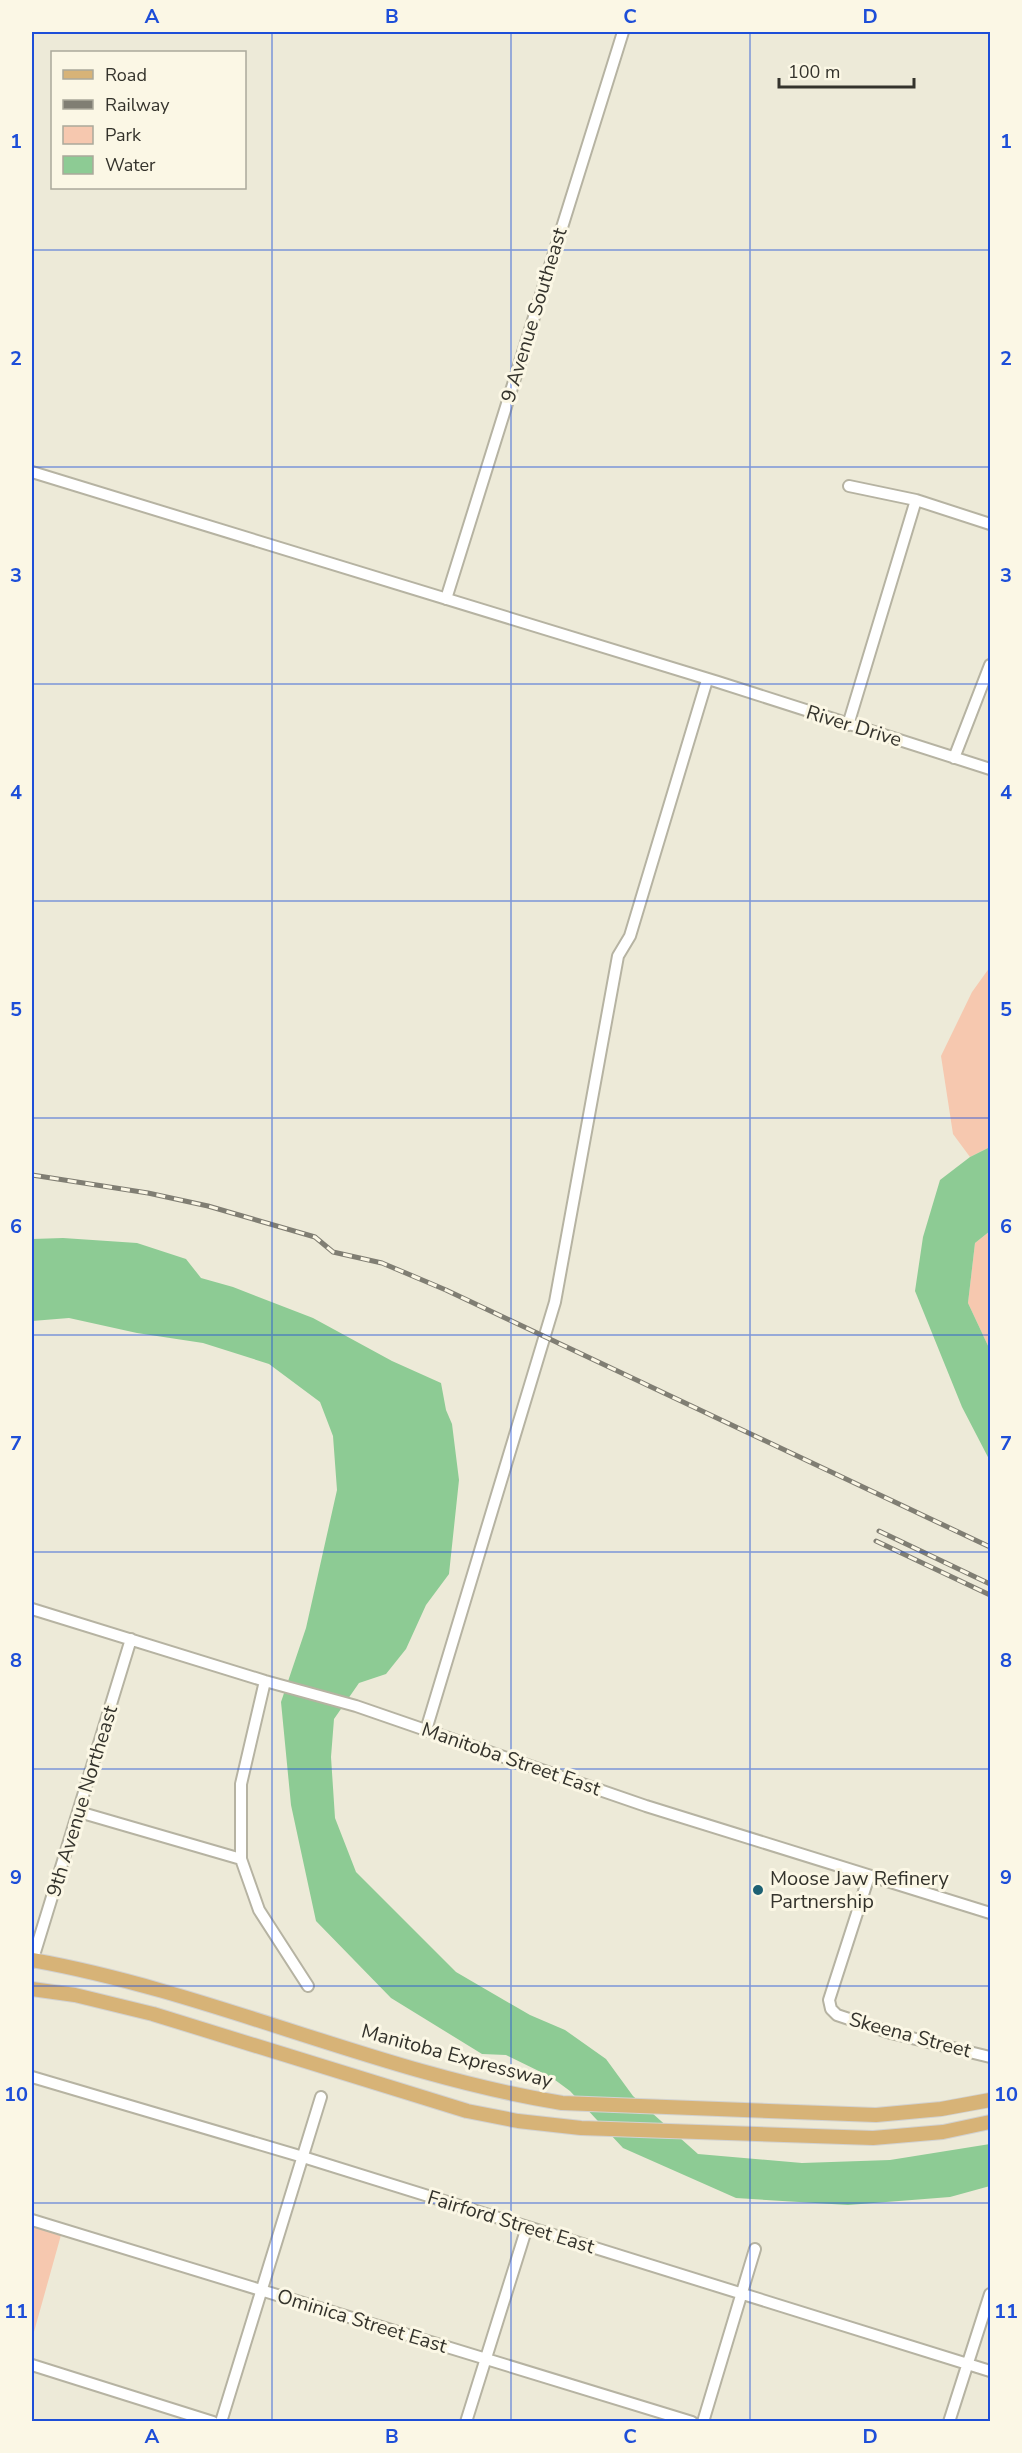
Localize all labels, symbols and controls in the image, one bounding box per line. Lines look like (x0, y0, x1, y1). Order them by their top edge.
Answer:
text: A (145, 3, 160, 30)
text: B (385, 3, 399, 30)
text: C (623, 3, 637, 30)
text: D (862, 3, 878, 30)
legend (51, 51, 246, 189)
scale bar (779, 51, 914, 89)
text: 100 m (788, 60, 840, 84)
text: Road (105, 63, 147, 87)
text: Railway (105, 93, 170, 117)
text: Park (105, 123, 142, 147)
text: 1 (10, 128, 22, 155)
text: 1 (1000, 128, 1012, 155)
text: Water (105, 153, 156, 177)
street label: 9 Avenue Southeast (495, 224, 574, 406)
text: 2 (10, 345, 22, 372)
text: 2 (1000, 345, 1012, 372)
text: 3 (10, 562, 22, 589)
text: 3 (1000, 562, 1012, 589)
street label: River Drive (803, 699, 905, 753)
text: 4 (10, 779, 22, 806)
text: 4 (1000, 779, 1012, 806)
text: 5 (10, 996, 22, 1023)
text: 5 (1000, 996, 1012, 1023)
text: 6 (10, 1213, 22, 1240)
text: 6 (1000, 1213, 1012, 1240)
text: 7 (10, 1430, 22, 1457)
text: 7 (1000, 1430, 1012, 1457)
text: 8 (10, 1647, 22, 1674)
text: 8 (1000, 1647, 1012, 1674)
street label: 9th Avenue Northeast (40, 1701, 124, 1900)
street label: Manitoba Street East (418, 1716, 605, 1803)
text: 9 (10, 1864, 22, 1891)
text: 9 (1000, 1864, 1012, 1891)
place label: Moose Jaw Refinery Partnership (770, 1865, 949, 1915)
marker: Moose Jaw Refinery Partnership (751, 1883, 765, 1897)
street label: Skeena Street (846, 2006, 975, 2064)
street label: Manitoba Expressway (358, 2017, 556, 2095)
text: 10 (4, 2081, 28, 2108)
text: 10 (994, 2081, 1018, 2108)
street label: Fairford Street East (424, 2184, 599, 2261)
street label: Ominica Street East (274, 2282, 451, 2360)
text: 11 (4, 2298, 28, 2325)
text: 11 (994, 2298, 1018, 2325)
text: A (145, 2423, 160, 2450)
text: B (385, 2423, 399, 2450)
text: C (623, 2423, 637, 2450)
text: D (862, 2423, 878, 2450)

